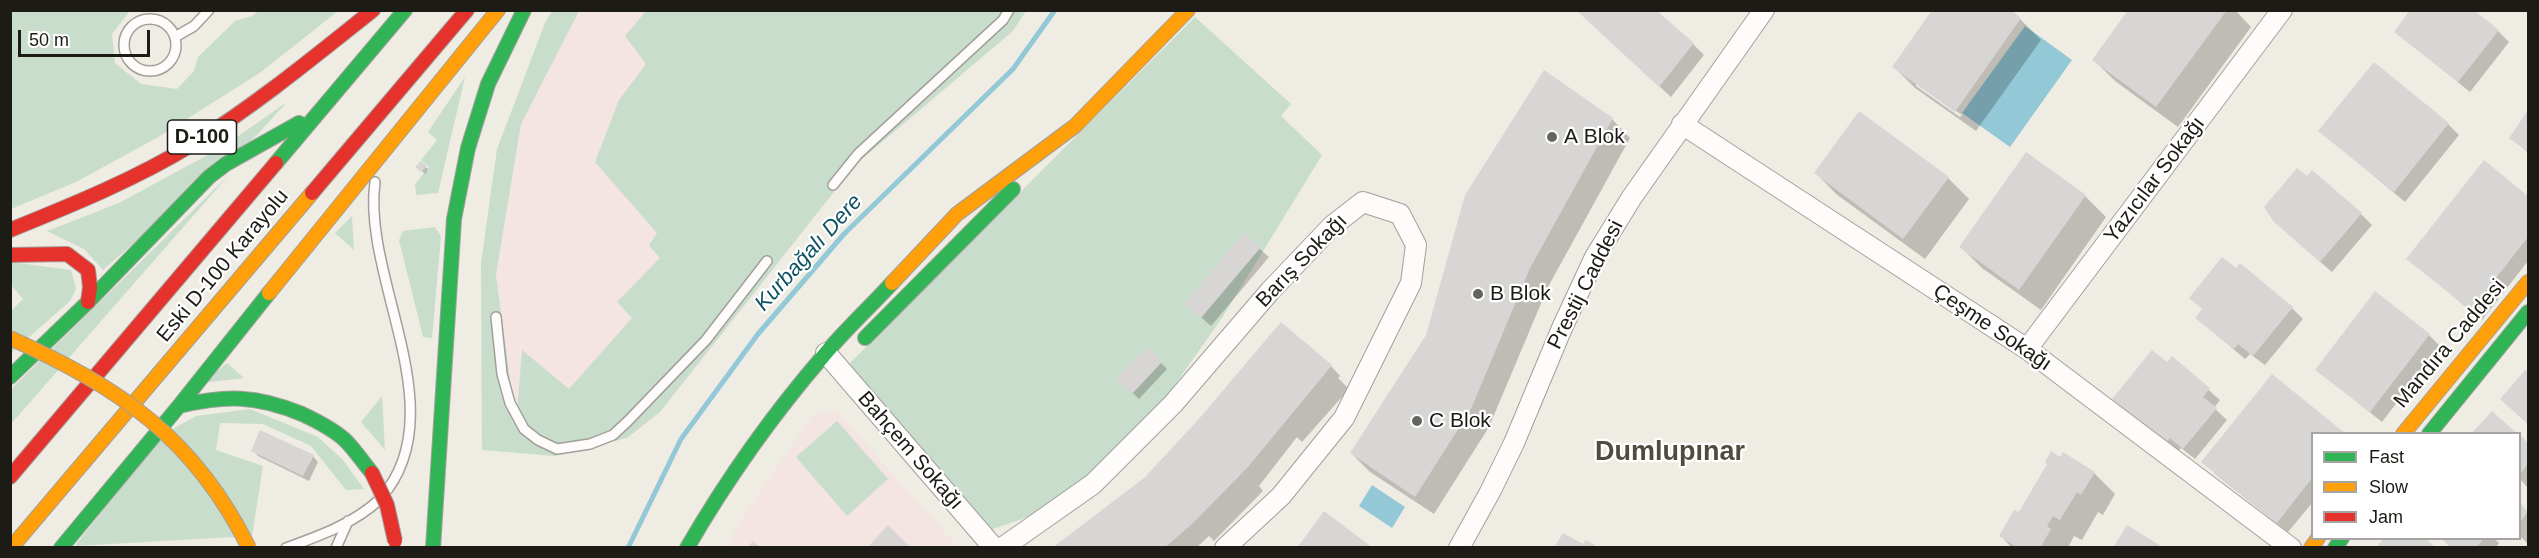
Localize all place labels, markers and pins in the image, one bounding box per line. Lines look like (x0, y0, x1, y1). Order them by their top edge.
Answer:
place label: A Blok (1564, 124, 1625, 150)
marker: A Blok (1545, 130, 1559, 144)
place label: B Blok (1490, 281, 1551, 307)
marker: B Blok (1471, 287, 1485, 301)
place label: C Blok (1429, 408, 1491, 434)
marker: C Blok (1410, 414, 1424, 428)

